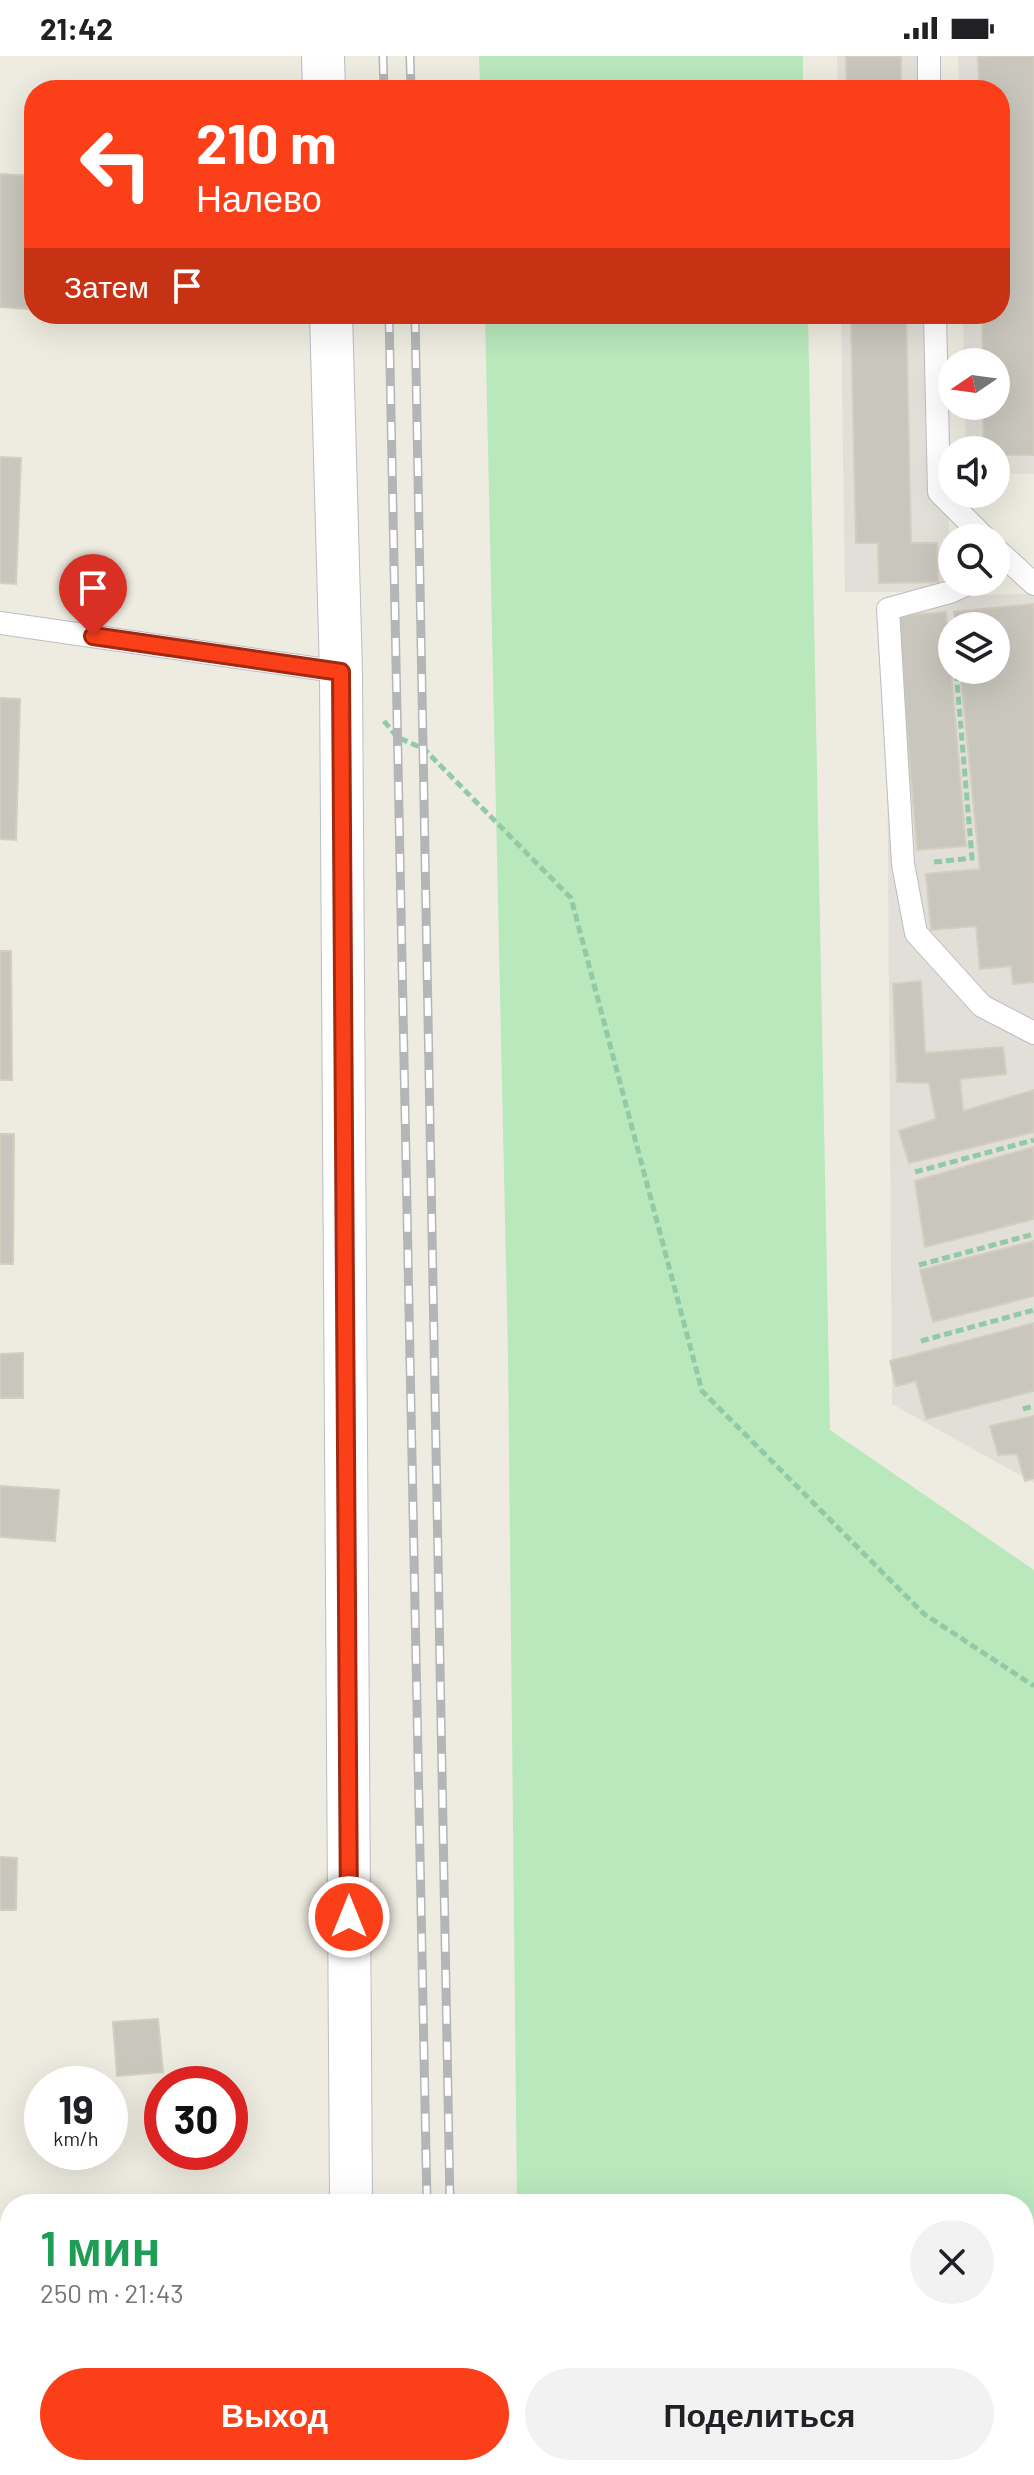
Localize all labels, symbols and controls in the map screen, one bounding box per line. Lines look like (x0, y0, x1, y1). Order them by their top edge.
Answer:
text: 21:42 (40, 10, 113, 46)
text: 210 m (196, 108, 337, 175)
icon: left (64, 112, 168, 216)
text: Налево (196, 176, 322, 219)
icon: arrive (165, 264, 209, 308)
text: Затем (64, 268, 149, 304)
north arrow (938, 348, 1010, 420)
map controls (938, 348, 1010, 684)
button: sound (938, 436, 1010, 508)
button: search (938, 524, 1010, 596)
pin (59, 554, 127, 636)
icon: arrive (71, 566, 115, 610)
button: layers (938, 612, 1010, 684)
position arrow (307, 1875, 391, 1959)
speed limit sign: 30 (144, 2066, 248, 2170)
text: 19 (58, 2084, 94, 2132)
text: km/h (53, 2126, 99, 2150)
text: 1 мин (40, 2218, 161, 2276)
button: close (910, 2220, 994, 2304)
text: 250 m · 21:43 (40, 2277, 184, 2308)
button: Выход (40, 2368, 509, 2460)
button: Поделиться (525, 2368, 994, 2460)

